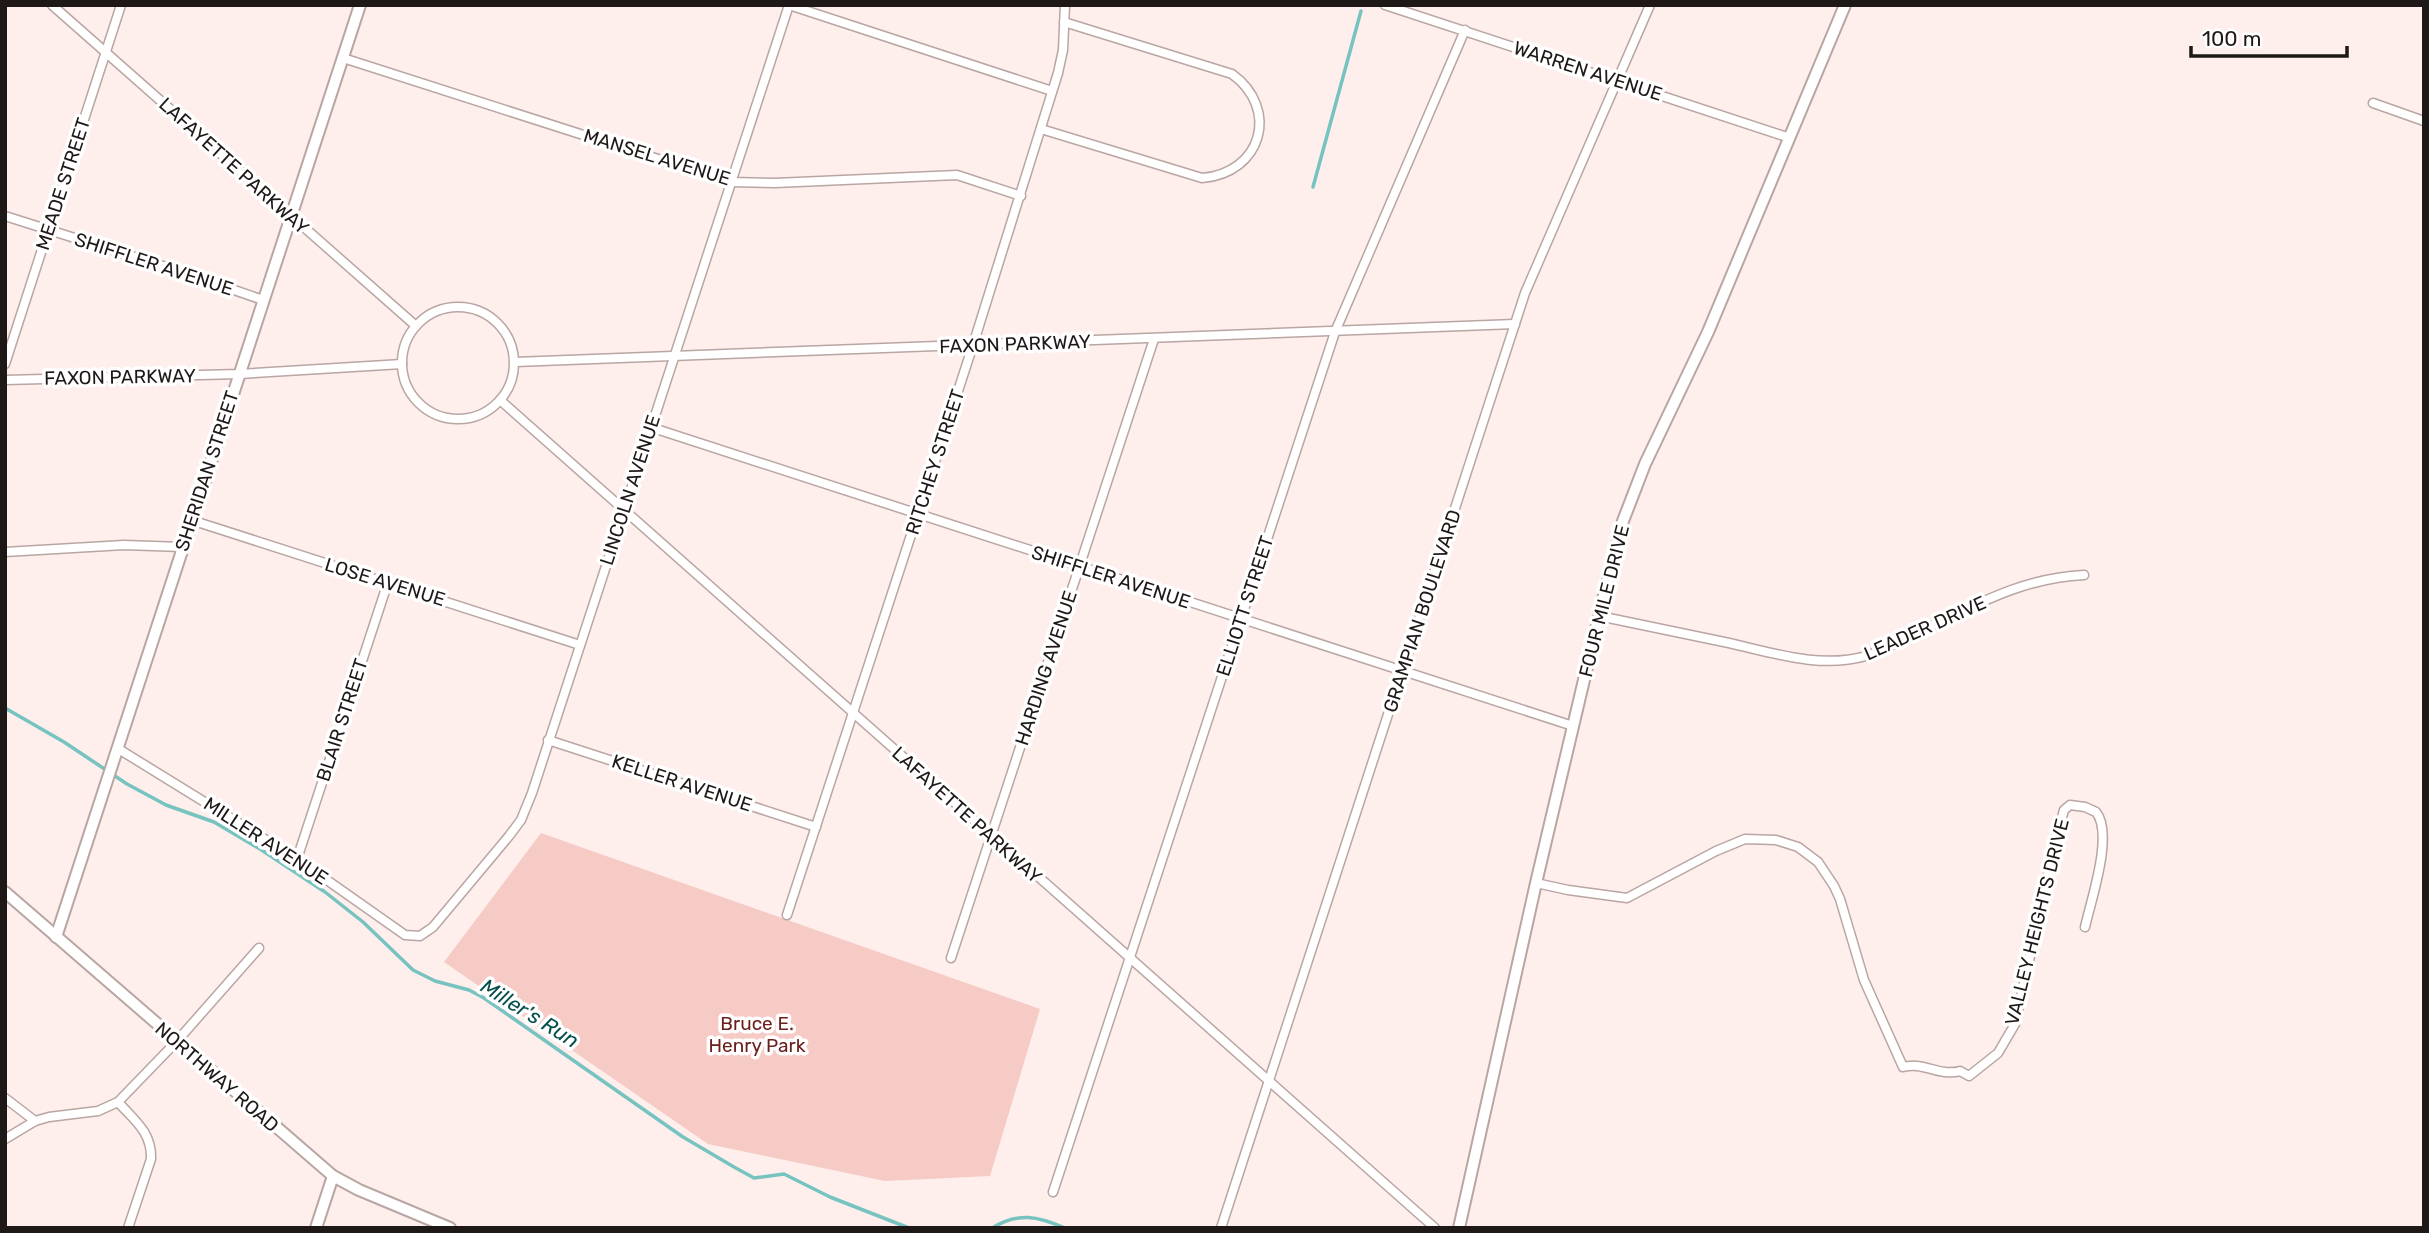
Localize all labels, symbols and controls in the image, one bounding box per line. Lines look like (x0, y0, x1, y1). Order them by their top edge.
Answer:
scale bar (2191, 14, 2347, 58)
text: 100 m (2202, 26, 2261, 51)
street label: WARREN AVENUE (1511, 36, 1665, 106)
street label: LAFAYETTE PARKWAY (154, 93, 314, 239)
street label: MEADE STREET (31, 115, 95, 253)
street label: MANSEL AVENUE (581, 124, 733, 190)
street label: SHIFFLER AVENUE (72, 228, 236, 300)
street label: FAXON PARKWAY (939, 330, 1091, 358)
street label: FAXON PARKWAY (44, 364, 196, 390)
street label: RITCHEY STREET (901, 386, 969, 538)
street label: SHERIDAN STREET (170, 388, 244, 554)
street label: LINCOLN AVENUE (595, 412, 665, 568)
street label: GRAMPIAN BOULEVARD (1378, 507, 1466, 715)
street label: FOUR MILE DRIVE (1574, 522, 1634, 680)
street label: ELLIOTT STREET (1212, 533, 1278, 679)
street label: SHIFFLER AVENUE (1029, 541, 1193, 613)
street label: LOSE AVENUE (322, 553, 448, 611)
street label: HARDING AVENUE (1010, 588, 1082, 748)
street label: LEADER DRIVE (1860, 591, 1990, 665)
street label: BLAIR STREET (311, 656, 373, 784)
street label: LAFAYETTE PARKWAY (887, 742, 1047, 888)
street label: KELLER AVENUE (609, 749, 755, 817)
street label: MILLER AVENUE (200, 792, 332, 890)
street label: VALLEY HEIGHTS DRIVE (2000, 816, 2074, 1028)
water label: Miller's Run (476, 973, 584, 1053)
park label: Bruce E. Henry Park (708, 1012, 806, 1057)
street label: NORTHWAY ROAD (150, 1017, 284, 1137)

